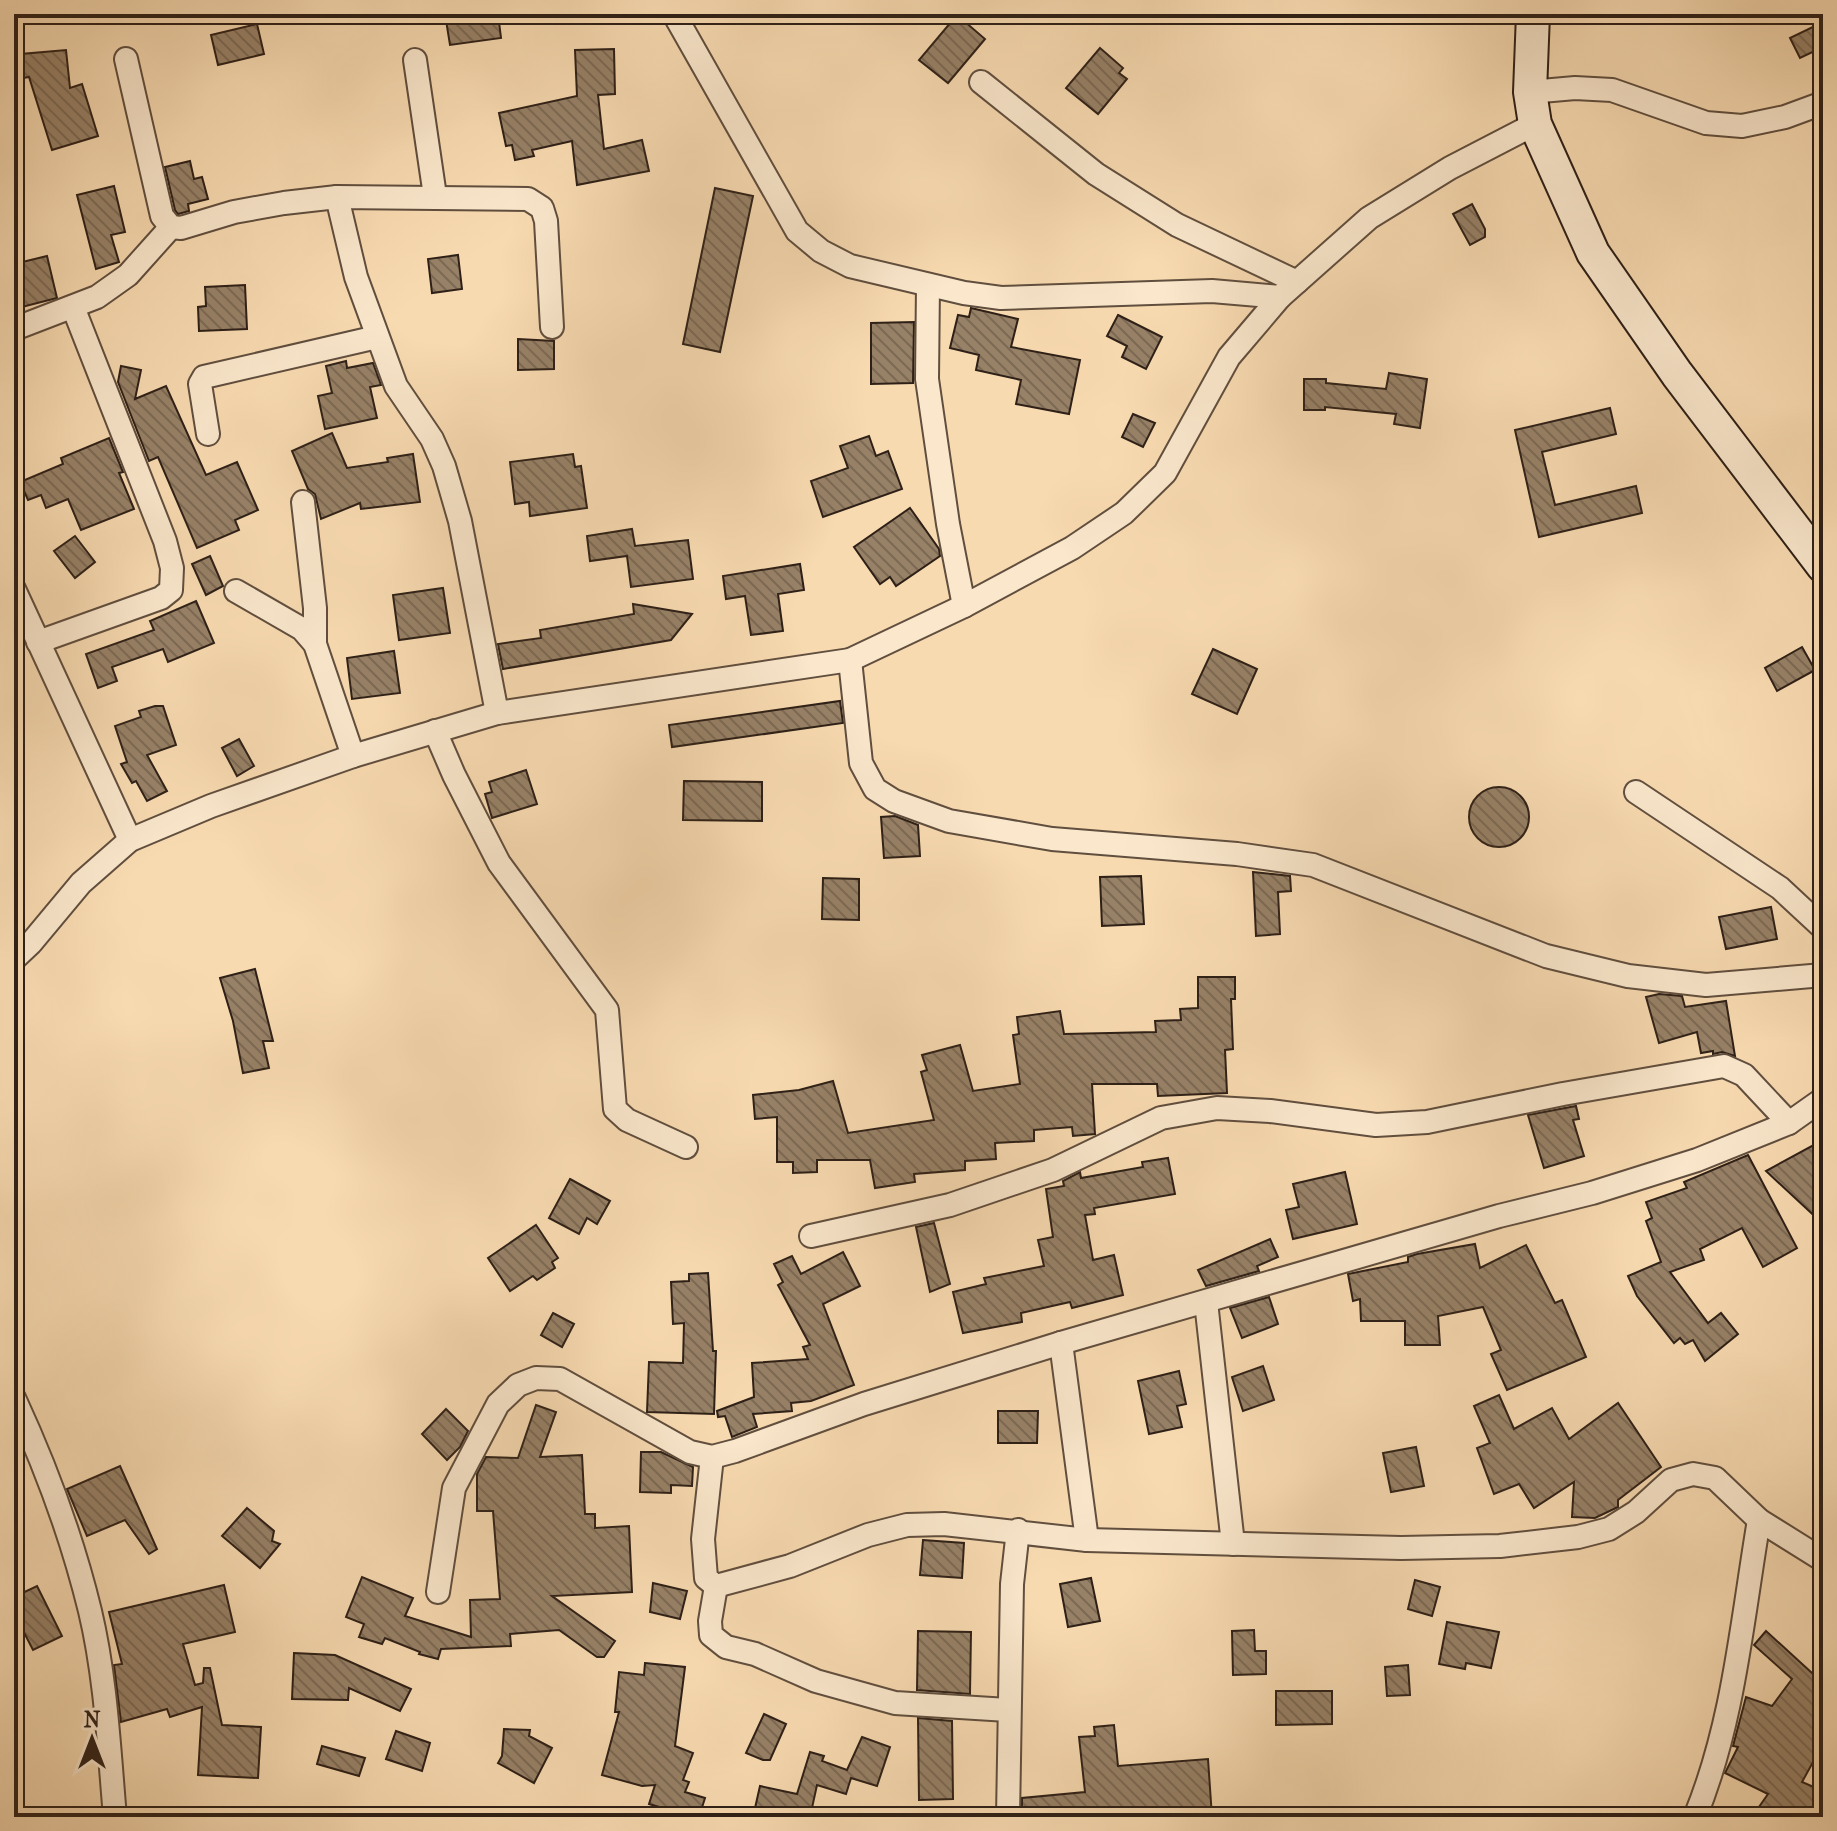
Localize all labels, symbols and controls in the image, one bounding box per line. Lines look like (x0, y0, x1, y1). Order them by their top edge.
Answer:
north arrow (52, 1699, 132, 1779)
text: N (84, 1707, 101, 1733)

